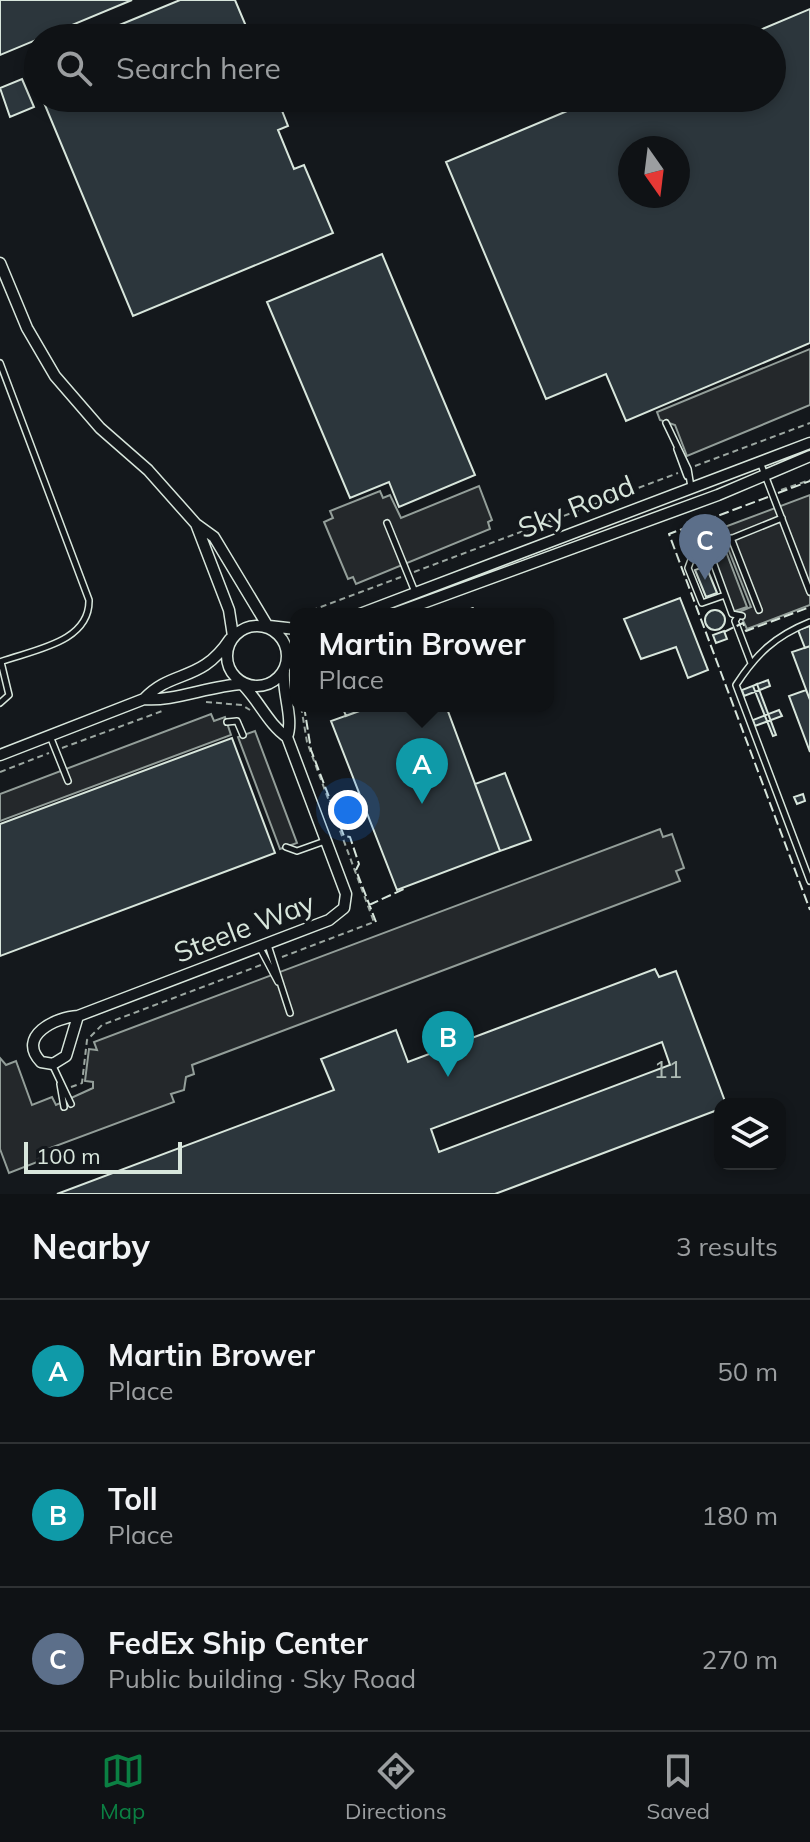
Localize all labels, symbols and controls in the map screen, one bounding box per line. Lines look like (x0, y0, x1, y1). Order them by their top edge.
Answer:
search box (24, 24, 786, 112)
icon: search (52, 46, 96, 90)
text: Search here (116, 49, 281, 87)
north arrow (618, 136, 690, 208)
street label: Sky Road (513, 467, 639, 545)
pin: C (679, 514, 731, 580)
popup (290, 608, 554, 712)
text: Martin Brower (319, 625, 525, 663)
text: Place (319, 663, 384, 696)
pin: A (396, 738, 448, 804)
your location (328, 790, 368, 830)
street label: Steele Way (169, 884, 319, 970)
pin: B (422, 1011, 474, 1077)
house number: 11 (654, 1054, 682, 1084)
map controls (714, 1098, 786, 1170)
button: layers (714, 1098, 786, 1170)
scale bar (24, 1138, 182, 1174)
text: 100 m (36, 1142, 101, 1170)
text: Nearby (32, 1225, 150, 1268)
text: 3 results (676, 1230, 778, 1263)
text: Martin Brower (108, 1336, 315, 1374)
text: A (48, 1355, 68, 1388)
text: 50 m (717, 1355, 778, 1388)
text: Place (108, 1374, 173, 1407)
text: Toll (108, 1480, 158, 1518)
text: B (49, 1499, 67, 1532)
text: 180 m (702, 1499, 778, 1532)
text: Place (108, 1518, 173, 1551)
text: FedEx Ship Center (108, 1624, 368, 1662)
text: C (49, 1643, 67, 1676)
text: 270 m (702, 1643, 778, 1676)
text: Public building · Sky Road (108, 1662, 416, 1695)
tab: Map (100, 1749, 145, 1825)
tab: Directions (345, 1749, 447, 1825)
tab: Saved (647, 1749, 710, 1825)

